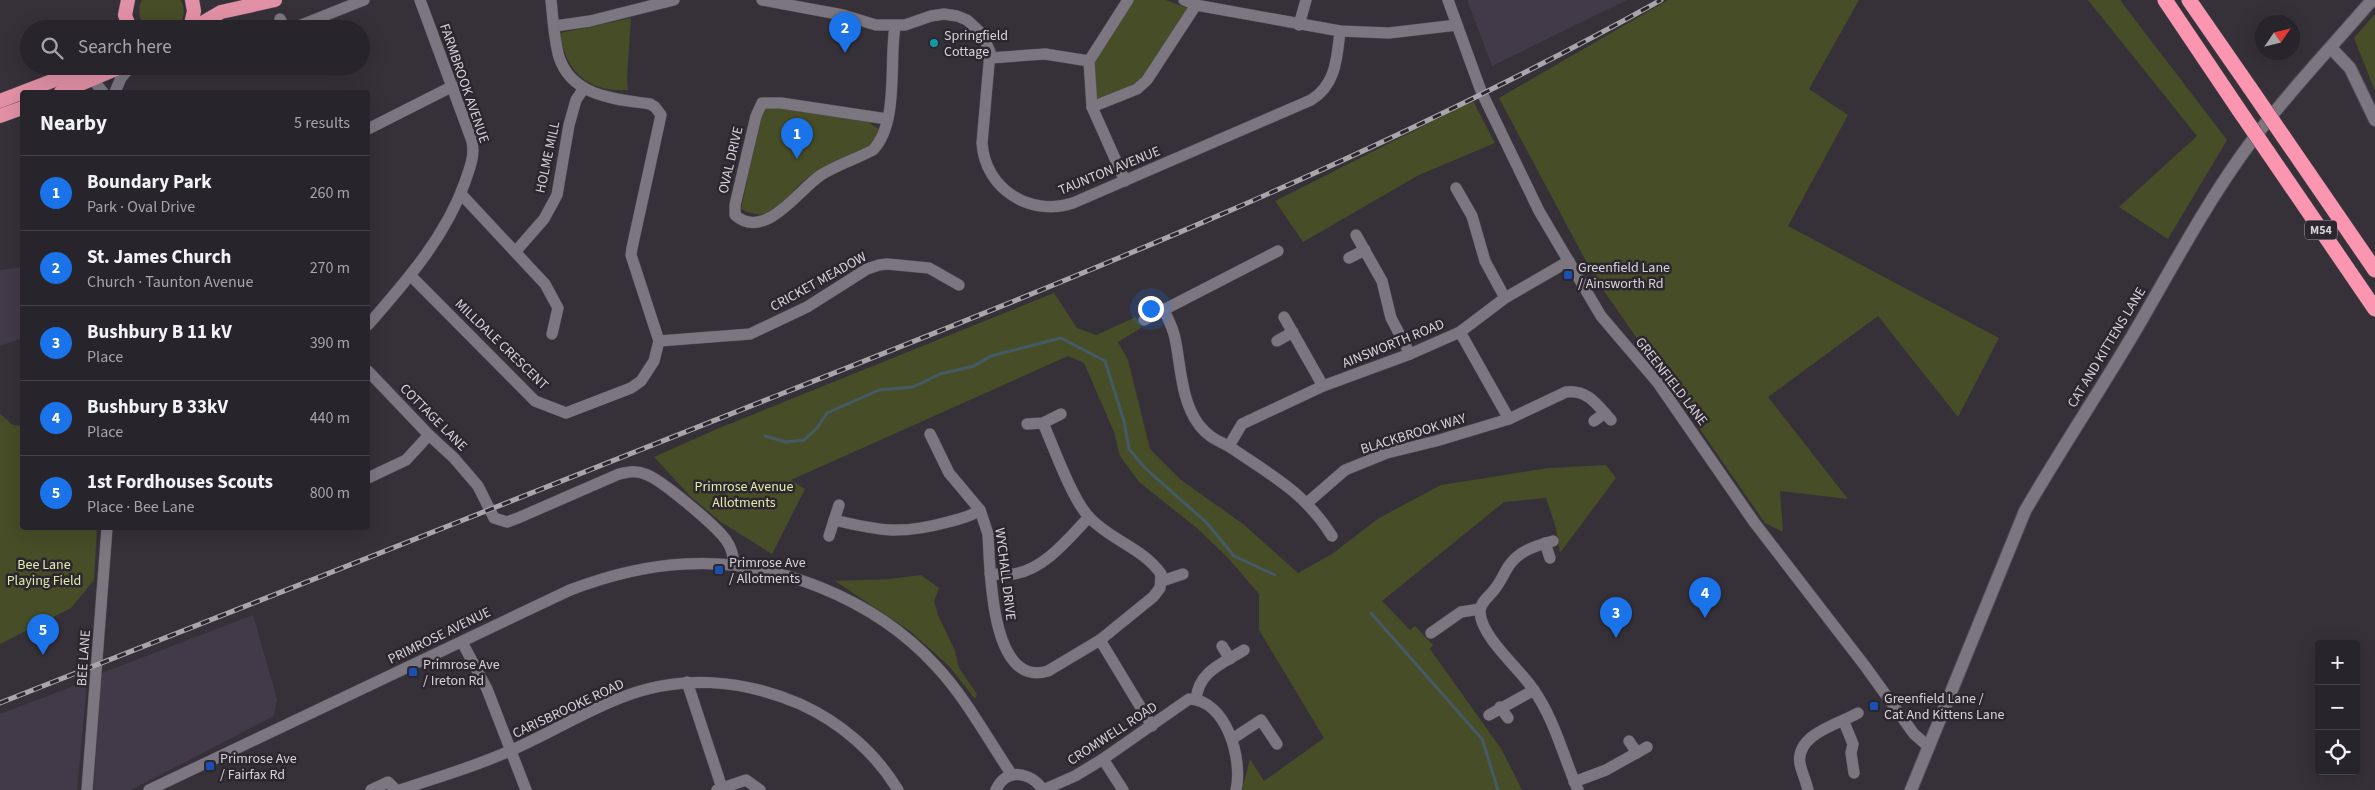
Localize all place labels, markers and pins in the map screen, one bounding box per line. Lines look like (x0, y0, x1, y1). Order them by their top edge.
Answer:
pin: 2 (829, 12, 861, 53)
place label: Springfield Cottage (944, 26, 1008, 62)
marker: Springfield Cottage (928, 37, 940, 49)
pin: 1 (781, 118, 813, 159)
place label: Greenfield Lane / Ainsworth Rd (1578, 258, 1670, 294)
marker: Greenfield Lane / Ainsworth Rd (1562, 269, 1574, 281)
place label: Primrose Ave / Allotments (729, 553, 806, 589)
marker: Primrose Ave / Allotments (713, 564, 725, 576)
pin: 4 (1689, 577, 1721, 618)
pin: 3 (1600, 597, 1632, 638)
pin: 5 (27, 614, 59, 655)
place label: Primrose Ave / Ireton Rd (423, 655, 500, 691)
marker: Primrose Ave / Ireton Rd (407, 666, 419, 678)
place label: Greenfield Lane / Cat And Kittens Lane (1884, 689, 2005, 725)
marker: Greenfield Lane / Cat And Kittens Lane (1868, 700, 1880, 712)
place label: Primrose Ave / Fairfax Rd (220, 749, 297, 785)
marker: Primrose Ave / Fairfax Rd (204, 760, 216, 772)

